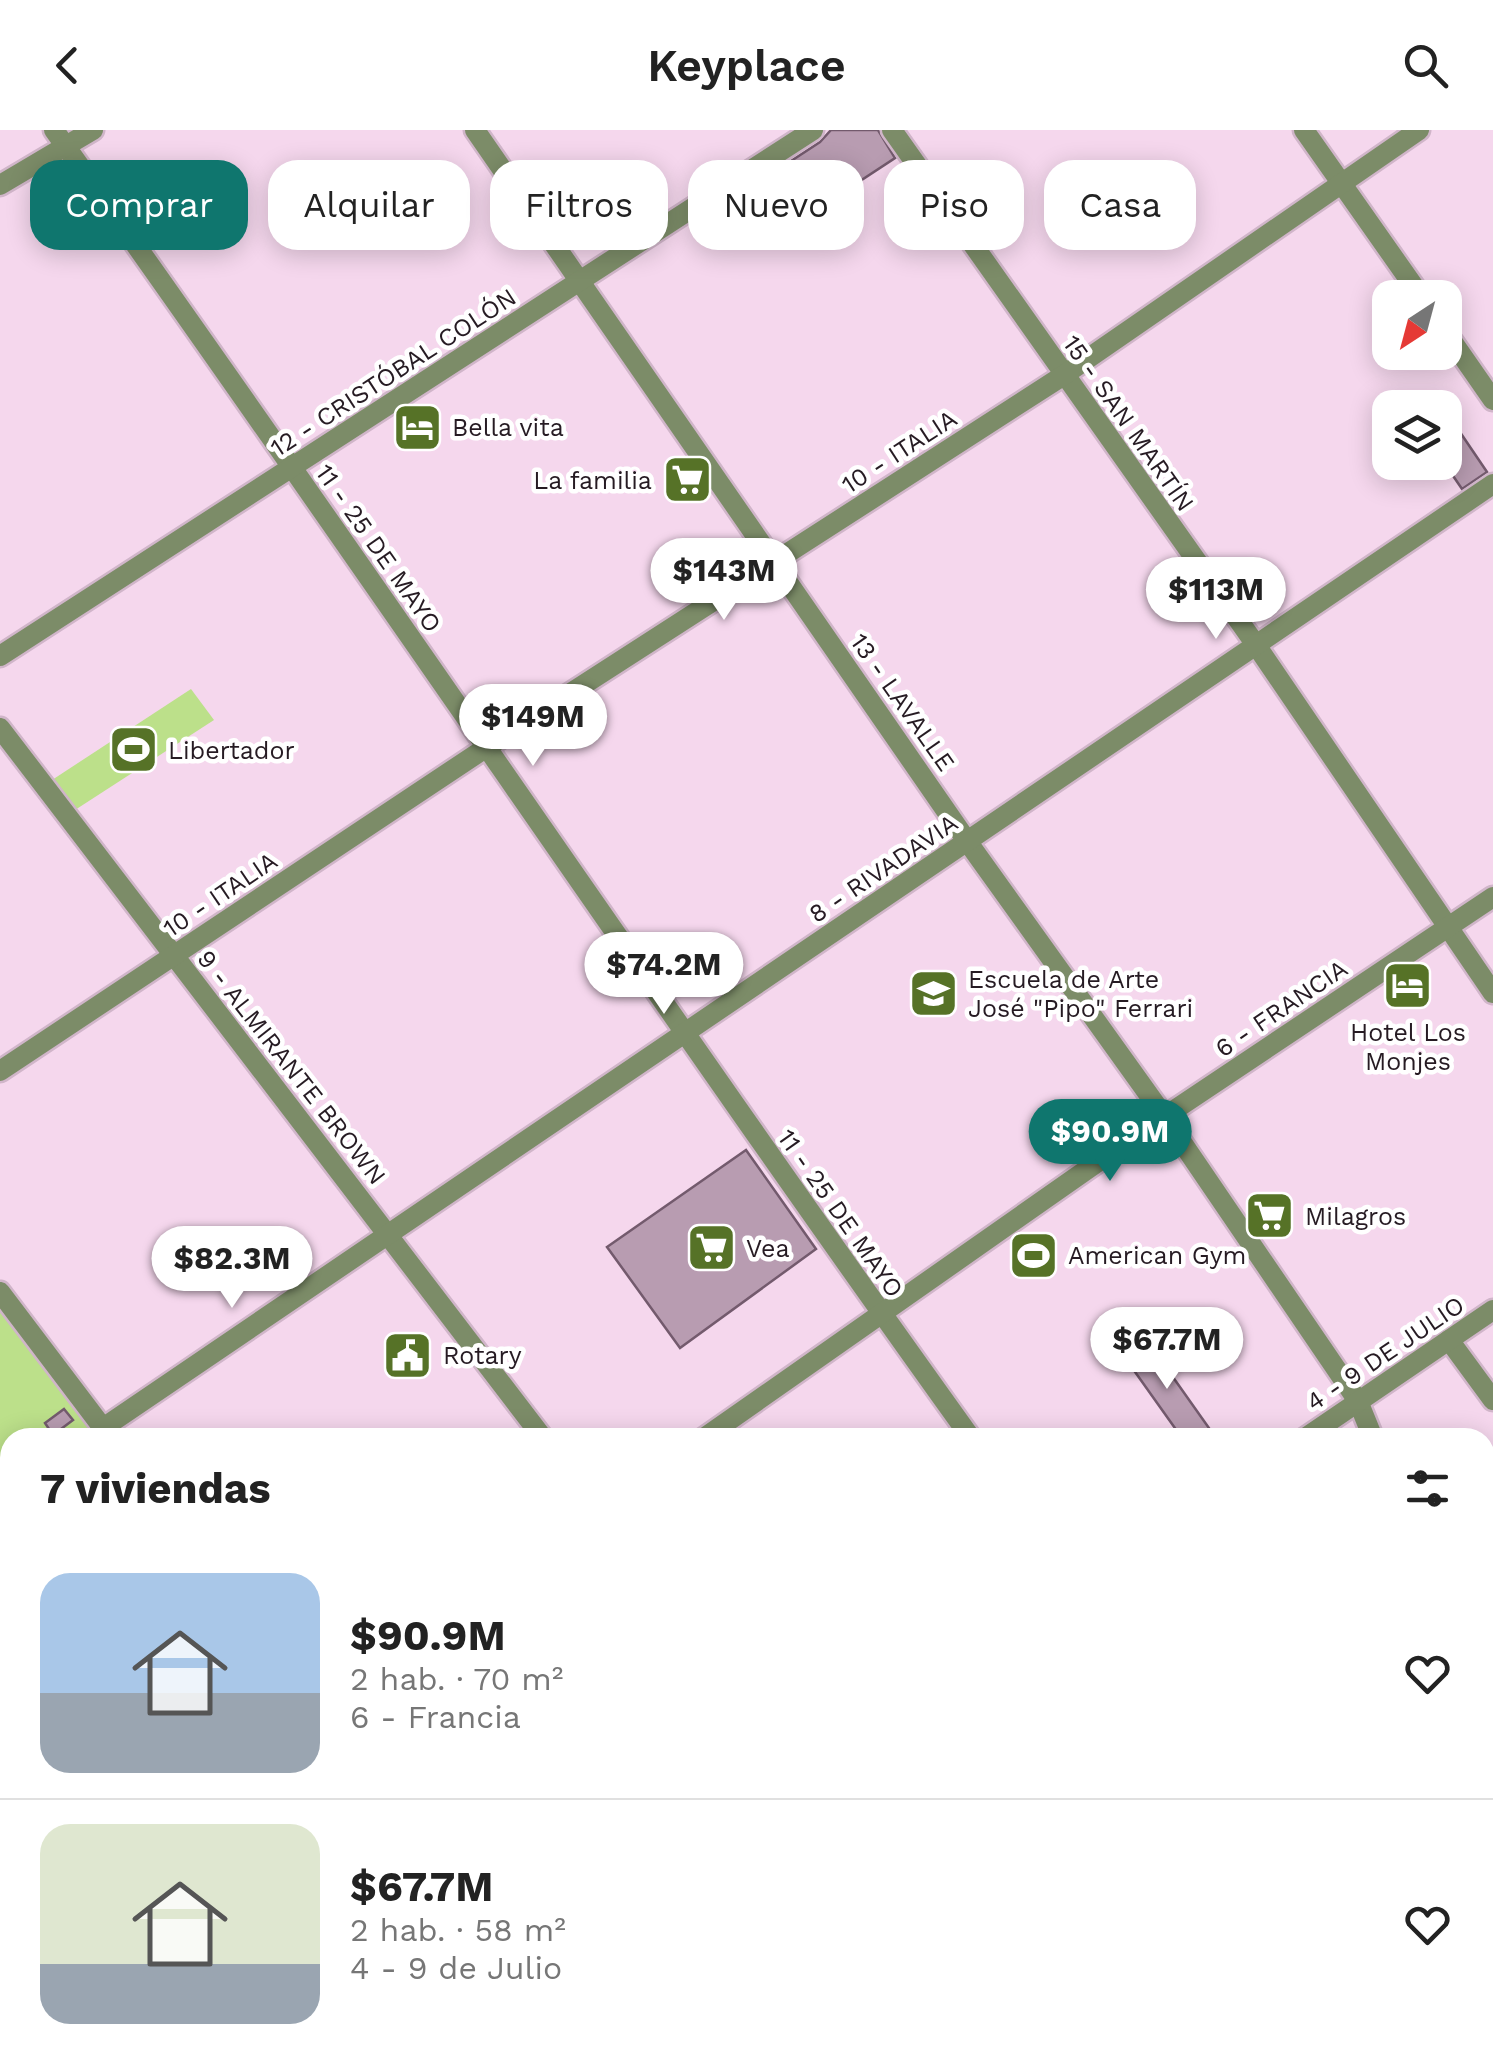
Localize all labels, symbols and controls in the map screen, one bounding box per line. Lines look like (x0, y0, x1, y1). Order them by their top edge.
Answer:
icon: back (40, 38, 95, 93)
icon: search (1398, 38, 1453, 93)
text: Keyplace (647, 39, 846, 92)
chip: Comprar (30, 160, 248, 250)
chip: Alquilar (268, 160, 470, 250)
chip: Filtros (490, 160, 668, 250)
chip: Nuevo (688, 160, 864, 250)
chip: Piso (884, 160, 1024, 250)
chip: Casa (1044, 160, 1196, 250)
north arrow (1372, 280, 1462, 370)
map controls (1372, 280, 1462, 480)
street label: 12 - CRISTÓBAL COLÓN (265, 281, 521, 463)
street label: 15 - SAN MARTÍN (1057, 330, 1200, 517)
button: layers (1372, 390, 1462, 480)
hotel icon: Bella vita (391, 401, 443, 453)
street label: 10 - ITALIA (837, 404, 962, 499)
place label: Bella vita (452, 413, 564, 442)
supermarket icon: La familia (661, 454, 713, 506)
street label: 11 - 25 DE MAYO (310, 459, 447, 638)
place label: La familia (533, 466, 652, 495)
pin: $143M (654, 538, 794, 623)
text: $143M (672, 551, 776, 589)
pin: $113M (1146, 557, 1286, 642)
text: $113M (1168, 570, 1264, 608)
street label: 13 - LAVALLE (844, 628, 961, 777)
pin: $149M (463, 684, 603, 769)
text: $149M (481, 697, 585, 735)
sports icon: Libertador (107, 724, 159, 776)
place label: Libertador (168, 736, 295, 765)
street label: 8 - RIVADAVIA (803, 808, 963, 929)
street label: 10 - ITALIA (158, 846, 283, 943)
pin: $74.2M (583, 932, 745, 1017)
street label: 9 - ALMIRANTE BROWN (191, 944, 392, 1190)
text: $74.2M (606, 945, 722, 983)
street label: 6 - FRANCIA (1210, 954, 1353, 1063)
hotel icon: Hotel Los Monjes (1382, 960, 1434, 1012)
place label: Escuela de Arte José "Pipo" Ferrari (968, 965, 1193, 1023)
school or university icon: Escuela de Arte José "Pipo" Ferrari (907, 967, 959, 1019)
place label: Hotel Los Monjes (1350, 1018, 1466, 1076)
pin: $90.9M (1029, 1099, 1191, 1184)
text: $90.9M (1051, 1112, 1169, 1150)
street label: 11 - 25 DE MAYO (772, 1124, 909, 1303)
supermarket icon: Milagros (1244, 1190, 1296, 1242)
place label: Milagros (1305, 1202, 1406, 1231)
supermarket icon: Vea (685, 1222, 737, 1274)
pin: $82.3M (151, 1226, 313, 1311)
sports icon: American Gym (1007, 1229, 1059, 1281)
place label: Vea (746, 1234, 790, 1263)
text: $82.3M (173, 1239, 291, 1277)
place label: American Gym (1068, 1241, 1246, 1270)
street label: 4 - 9 DE JULIO (1301, 1290, 1470, 1417)
pin: $67.7M (1086, 1307, 1248, 1392)
text: $67.7M (1112, 1320, 1222, 1358)
public building icon: Rotary (382, 1329, 434, 1381)
place label: Rotary (443, 1341, 522, 1370)
icon: filters (1400, 1461, 1455, 1516)
text: 7 viviendas (40, 1464, 271, 1513)
text: $90.9M (350, 1611, 506, 1660)
icon: home (120, 1613, 240, 1733)
icon: heart (1400, 1646, 1455, 1701)
text: 2 hab. · 70 m² (350, 1660, 564, 1698)
text: 6 - Francia (350, 1698, 521, 1736)
text: $67.7M (350, 1862, 494, 1911)
icon: home (120, 1864, 240, 1984)
icon: heart (1400, 1897, 1455, 1952)
text: 2 hab. · 58 m² (350, 1911, 566, 1949)
text: 4 - 9 de Julio (350, 1949, 562, 1987)

